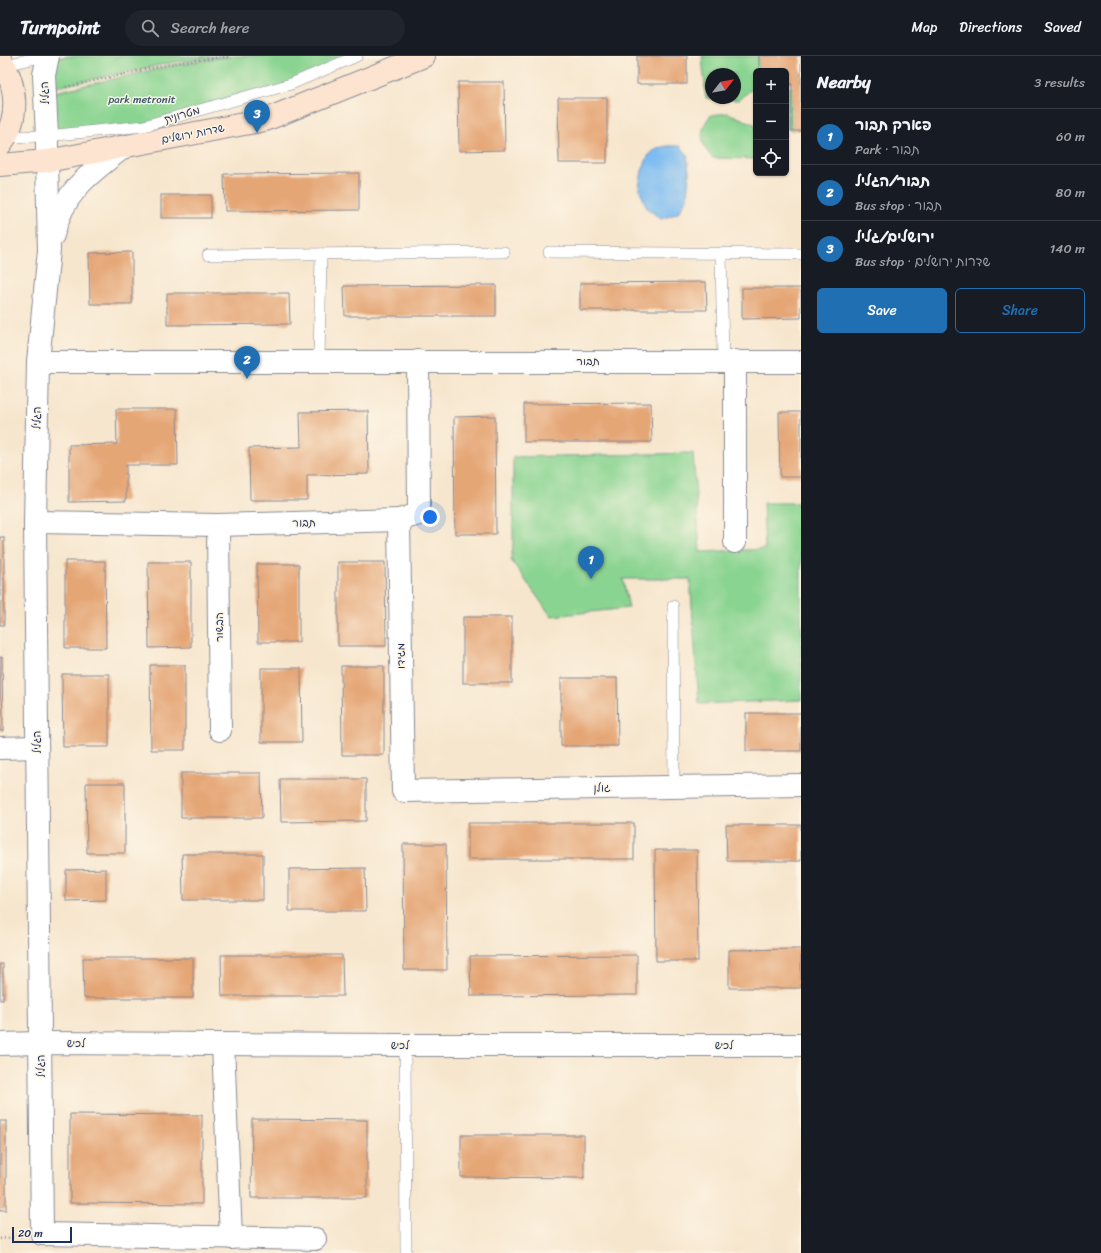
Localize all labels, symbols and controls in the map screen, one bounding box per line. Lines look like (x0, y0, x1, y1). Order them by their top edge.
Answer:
search box (125, 10, 405, 46)
text: Turnpoint (20, 11, 101, 44)
text: Search here (171, 15, 250, 41)
text: Map (911, 15, 937, 40)
text: Directions (959, 15, 1022, 40)
text: Saved (1044, 15, 1081, 40)
icon: search (139, 17, 161, 39)
text: Nearby (817, 67, 871, 97)
north arrow (705, 68, 741, 104)
map controls (753, 68, 789, 176)
button: + (753, 68, 789, 104)
text: 3 results (1034, 71, 1085, 94)
street label: הגליל (35, 81, 55, 105)
park label: park metronit (107, 90, 176, 109)
pin: 3 (244, 100, 270, 133)
street label: מטרונית (162, 101, 202, 129)
button: − (753, 104, 789, 140)
text: פארק תבור (855, 112, 932, 138)
street label: שדרות ירושלים (160, 118, 227, 149)
text: 1 (827, 125, 833, 148)
text: 60 m (1056, 125, 1085, 148)
text: Park · תבור (855, 138, 920, 161)
button: locate (753, 140, 789, 176)
text: תבור/הגליל (855, 168, 930, 194)
text: 2 (826, 181, 834, 204)
text: 80 m (1056, 181, 1085, 204)
text: Bus stop · תבור (855, 194, 942, 217)
text: ירושלים/גליל (855, 224, 934, 250)
text: 3 (826, 237, 834, 260)
text: 140 m (1050, 237, 1085, 260)
text: Bus stop · שדרות ירושלים (855, 250, 990, 273)
button: Save (817, 288, 947, 333)
button: Share (955, 288, 1085, 333)
pin: 2 (234, 346, 260, 379)
street label: תבור (576, 352, 600, 371)
street label: הגליל (27, 406, 47, 430)
your location (420, 507, 440, 527)
street label: תבור (292, 513, 316, 533)
pin: 1 (578, 546, 604, 579)
street label: הבשור (210, 612, 229, 642)
street label: מגידו (391, 643, 411, 669)
street label: הגליל (27, 730, 47, 754)
street label: גולן (593, 778, 611, 798)
street label: לכיש (67, 1034, 86, 1053)
street label: לכיש (391, 1036, 410, 1055)
street label: לכיש (715, 1036, 734, 1055)
street label: הגליל (31, 1054, 51, 1078)
text: 20 m (18, 1224, 43, 1243)
scale bar (12, 1225, 72, 1244)

